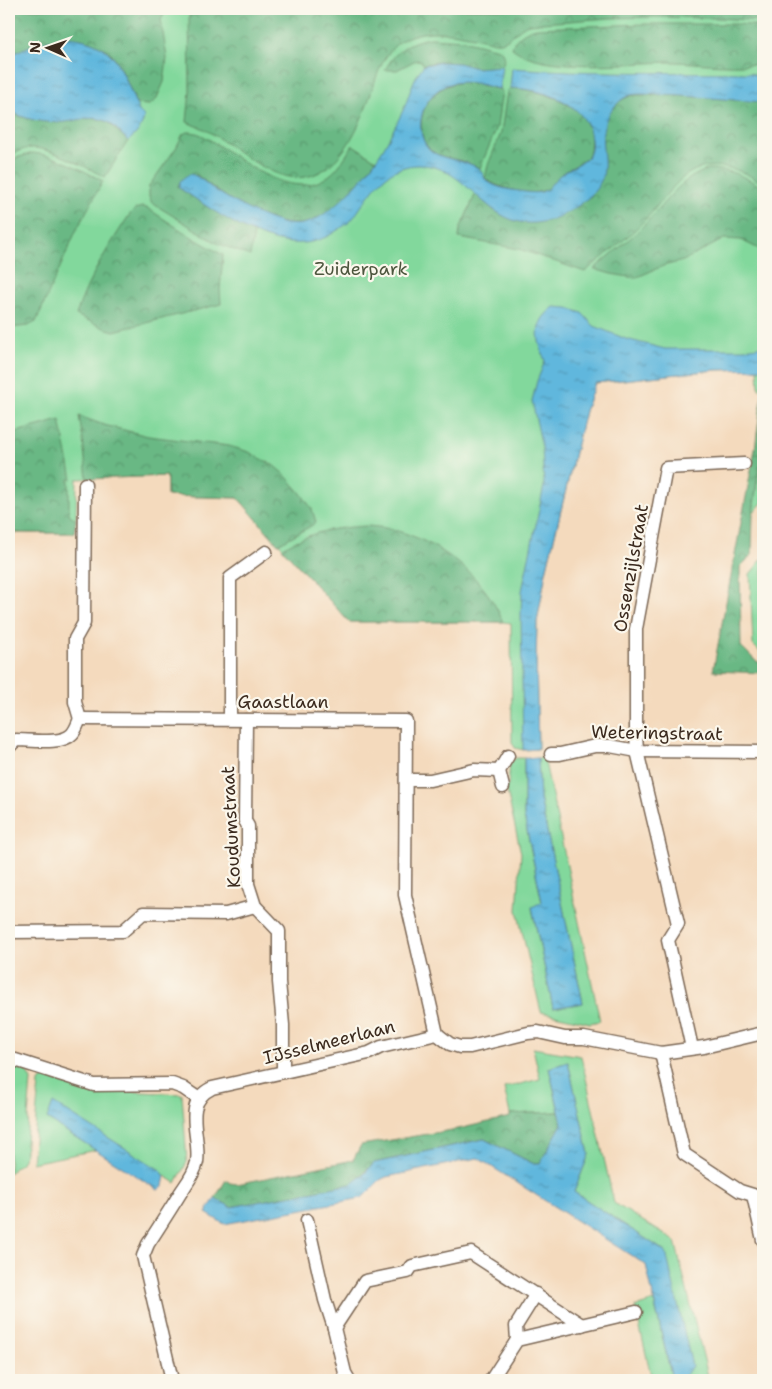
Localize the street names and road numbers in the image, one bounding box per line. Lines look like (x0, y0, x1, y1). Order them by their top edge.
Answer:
street label: Ossenzijlstraat (608, 502, 654, 634)
street label: Gaastlaan (238, 690, 328, 714)
street label: Weteringstraat (591, 720, 723, 746)
street label: Koudumstraat (216, 765, 246, 889)
street label: IJsselmeerlaan (261, 1014, 397, 1070)

